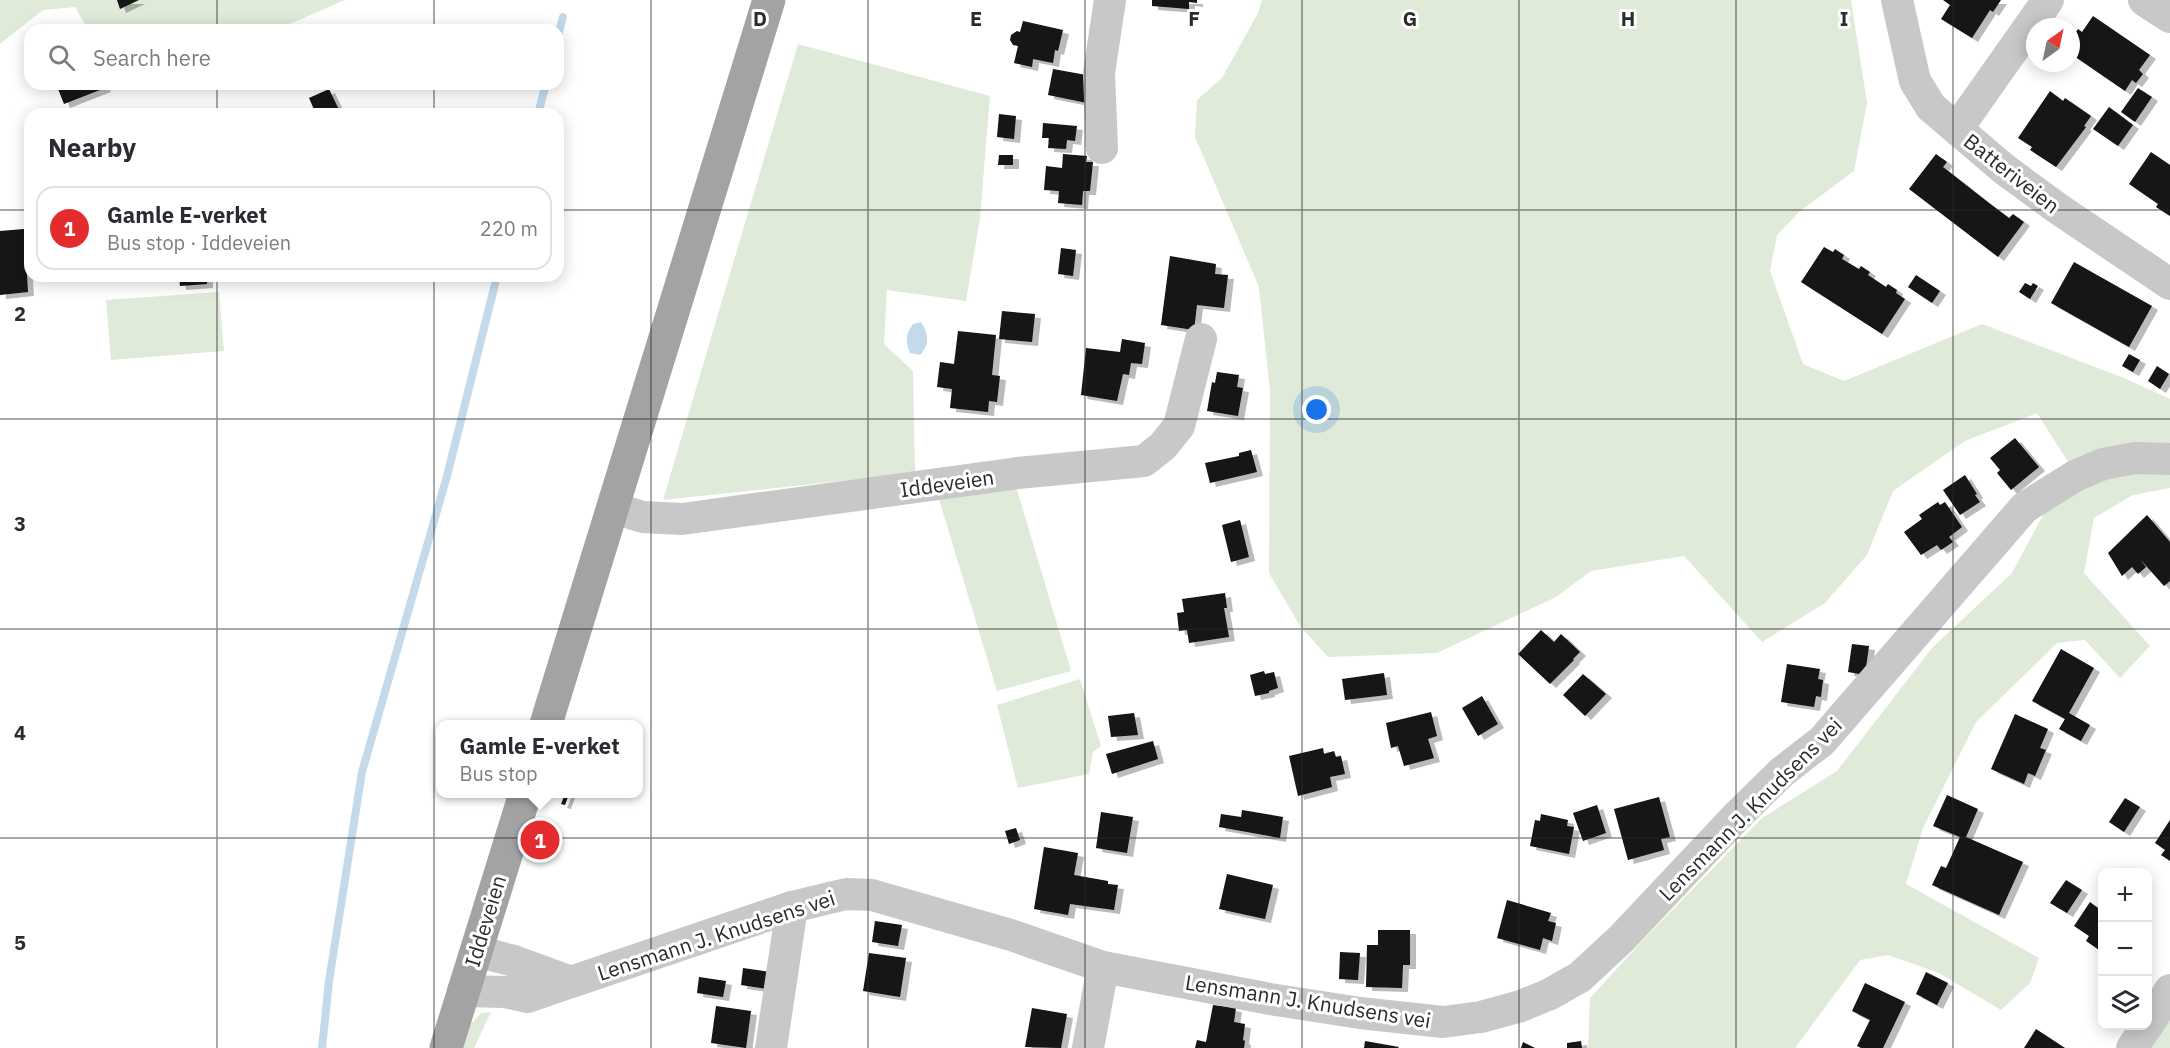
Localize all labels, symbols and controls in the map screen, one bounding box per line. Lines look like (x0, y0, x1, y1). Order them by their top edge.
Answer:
text: D (753, 5, 767, 32)
text: E (970, 5, 982, 32)
text: F (1188, 5, 1200, 32)
text: G (1403, 5, 1417, 32)
text: H (1621, 5, 1635, 32)
text: I (1840, 5, 1848, 32)
north arrow (2026, 18, 2080, 72)
search box (24, 24, 564, 90)
icon: search (45, 41, 78, 74)
text: Search here (93, 43, 211, 72)
street label: Batteriveien (1958, 127, 2066, 219)
text: Nearby (48, 130, 136, 164)
text: Gamle E-verket (107, 200, 267, 229)
text: 1 (64, 215, 76, 242)
text: 220 m (480, 215, 538, 242)
text: Bus stop · Iddeveien (107, 229, 291, 256)
text: 2 (14, 300, 26, 327)
your location (1302, 395, 1331, 424)
street label: Iddeveien (898, 463, 996, 503)
text: 3 (14, 510, 26, 537)
street label: Lensmann J. Knudsens vei (1652, 711, 1848, 907)
text: 4 (14, 719, 26, 746)
popup (436, 720, 643, 798)
text: Gamle E-verket (459, 731, 620, 760)
text: Bus stop (459, 760, 538, 787)
pin: 1 (520, 818, 560, 862)
map controls (2098, 868, 2152, 1030)
button: + (2098, 868, 2152, 922)
street label: Iddeveien (458, 872, 512, 970)
street label: Lensmann J. Knudsens vei (594, 883, 838, 987)
button: − (2098, 922, 2152, 976)
text: 5 (14, 929, 26, 956)
street label: Lensmann J. Knudsens vei (1183, 968, 1433, 1034)
button: layers (2098, 976, 2152, 1030)

